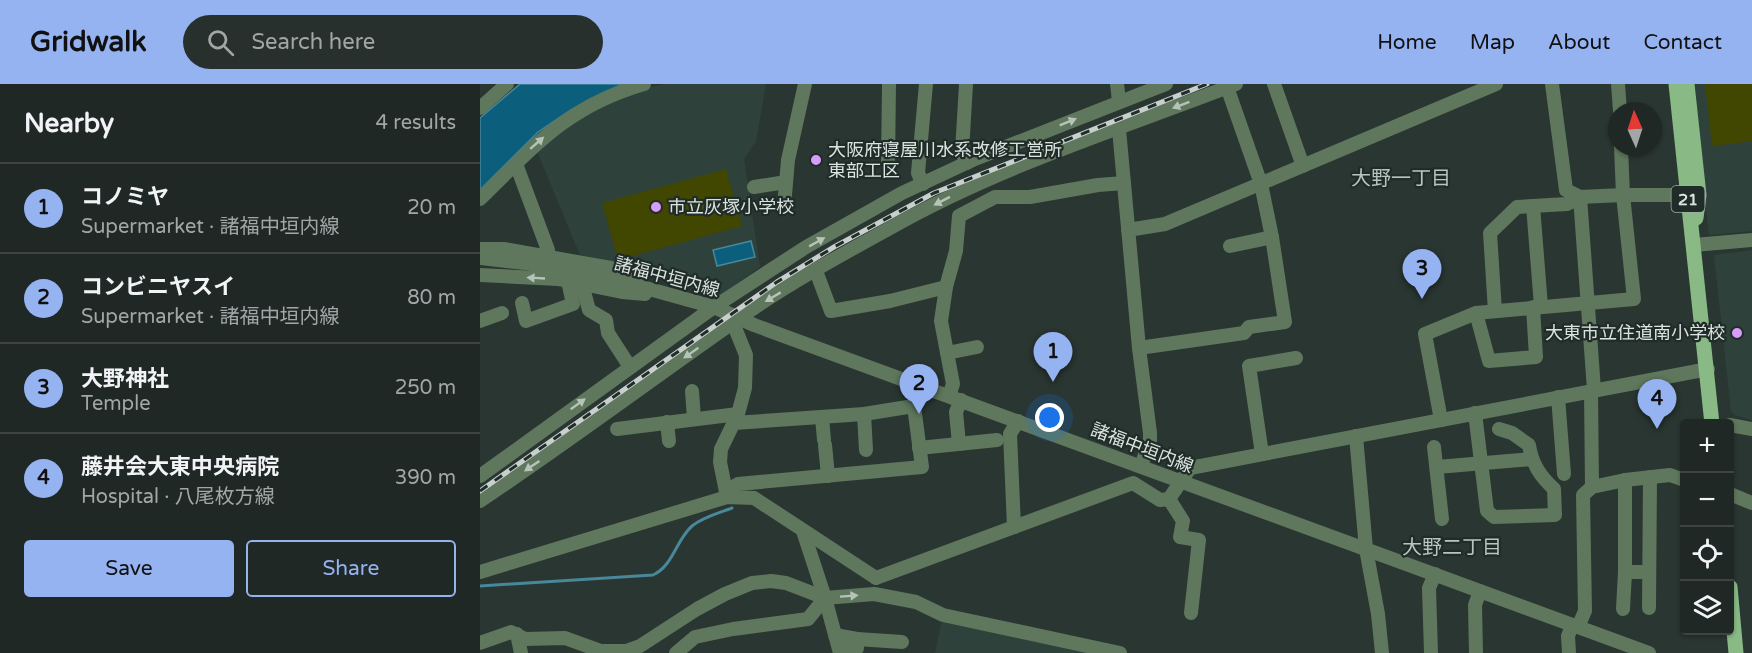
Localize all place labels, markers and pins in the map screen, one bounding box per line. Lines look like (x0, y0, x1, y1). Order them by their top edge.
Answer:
place label: 大阪府寝屋川水系改修工営所 東部工区 (828, 139, 1062, 182)
marker: 大阪府寝屋川水系改修工営所 東部工区 (809, 153, 823, 167)
place label: 市立灰塚小学校 (668, 196, 794, 218)
marker: 市立灰塚小学校 (649, 200, 663, 214)
pin: 3 (1402, 250, 1442, 299)
place label: 大東市立住道南小学校 (1545, 322, 1725, 344)
marker: 大東市立住道南小学校 (1730, 326, 1744, 340)
pin: 1 (1034, 332, 1072, 382)
pin: 2 (900, 364, 938, 414)
pin: 4 (1638, 380, 1676, 429)

